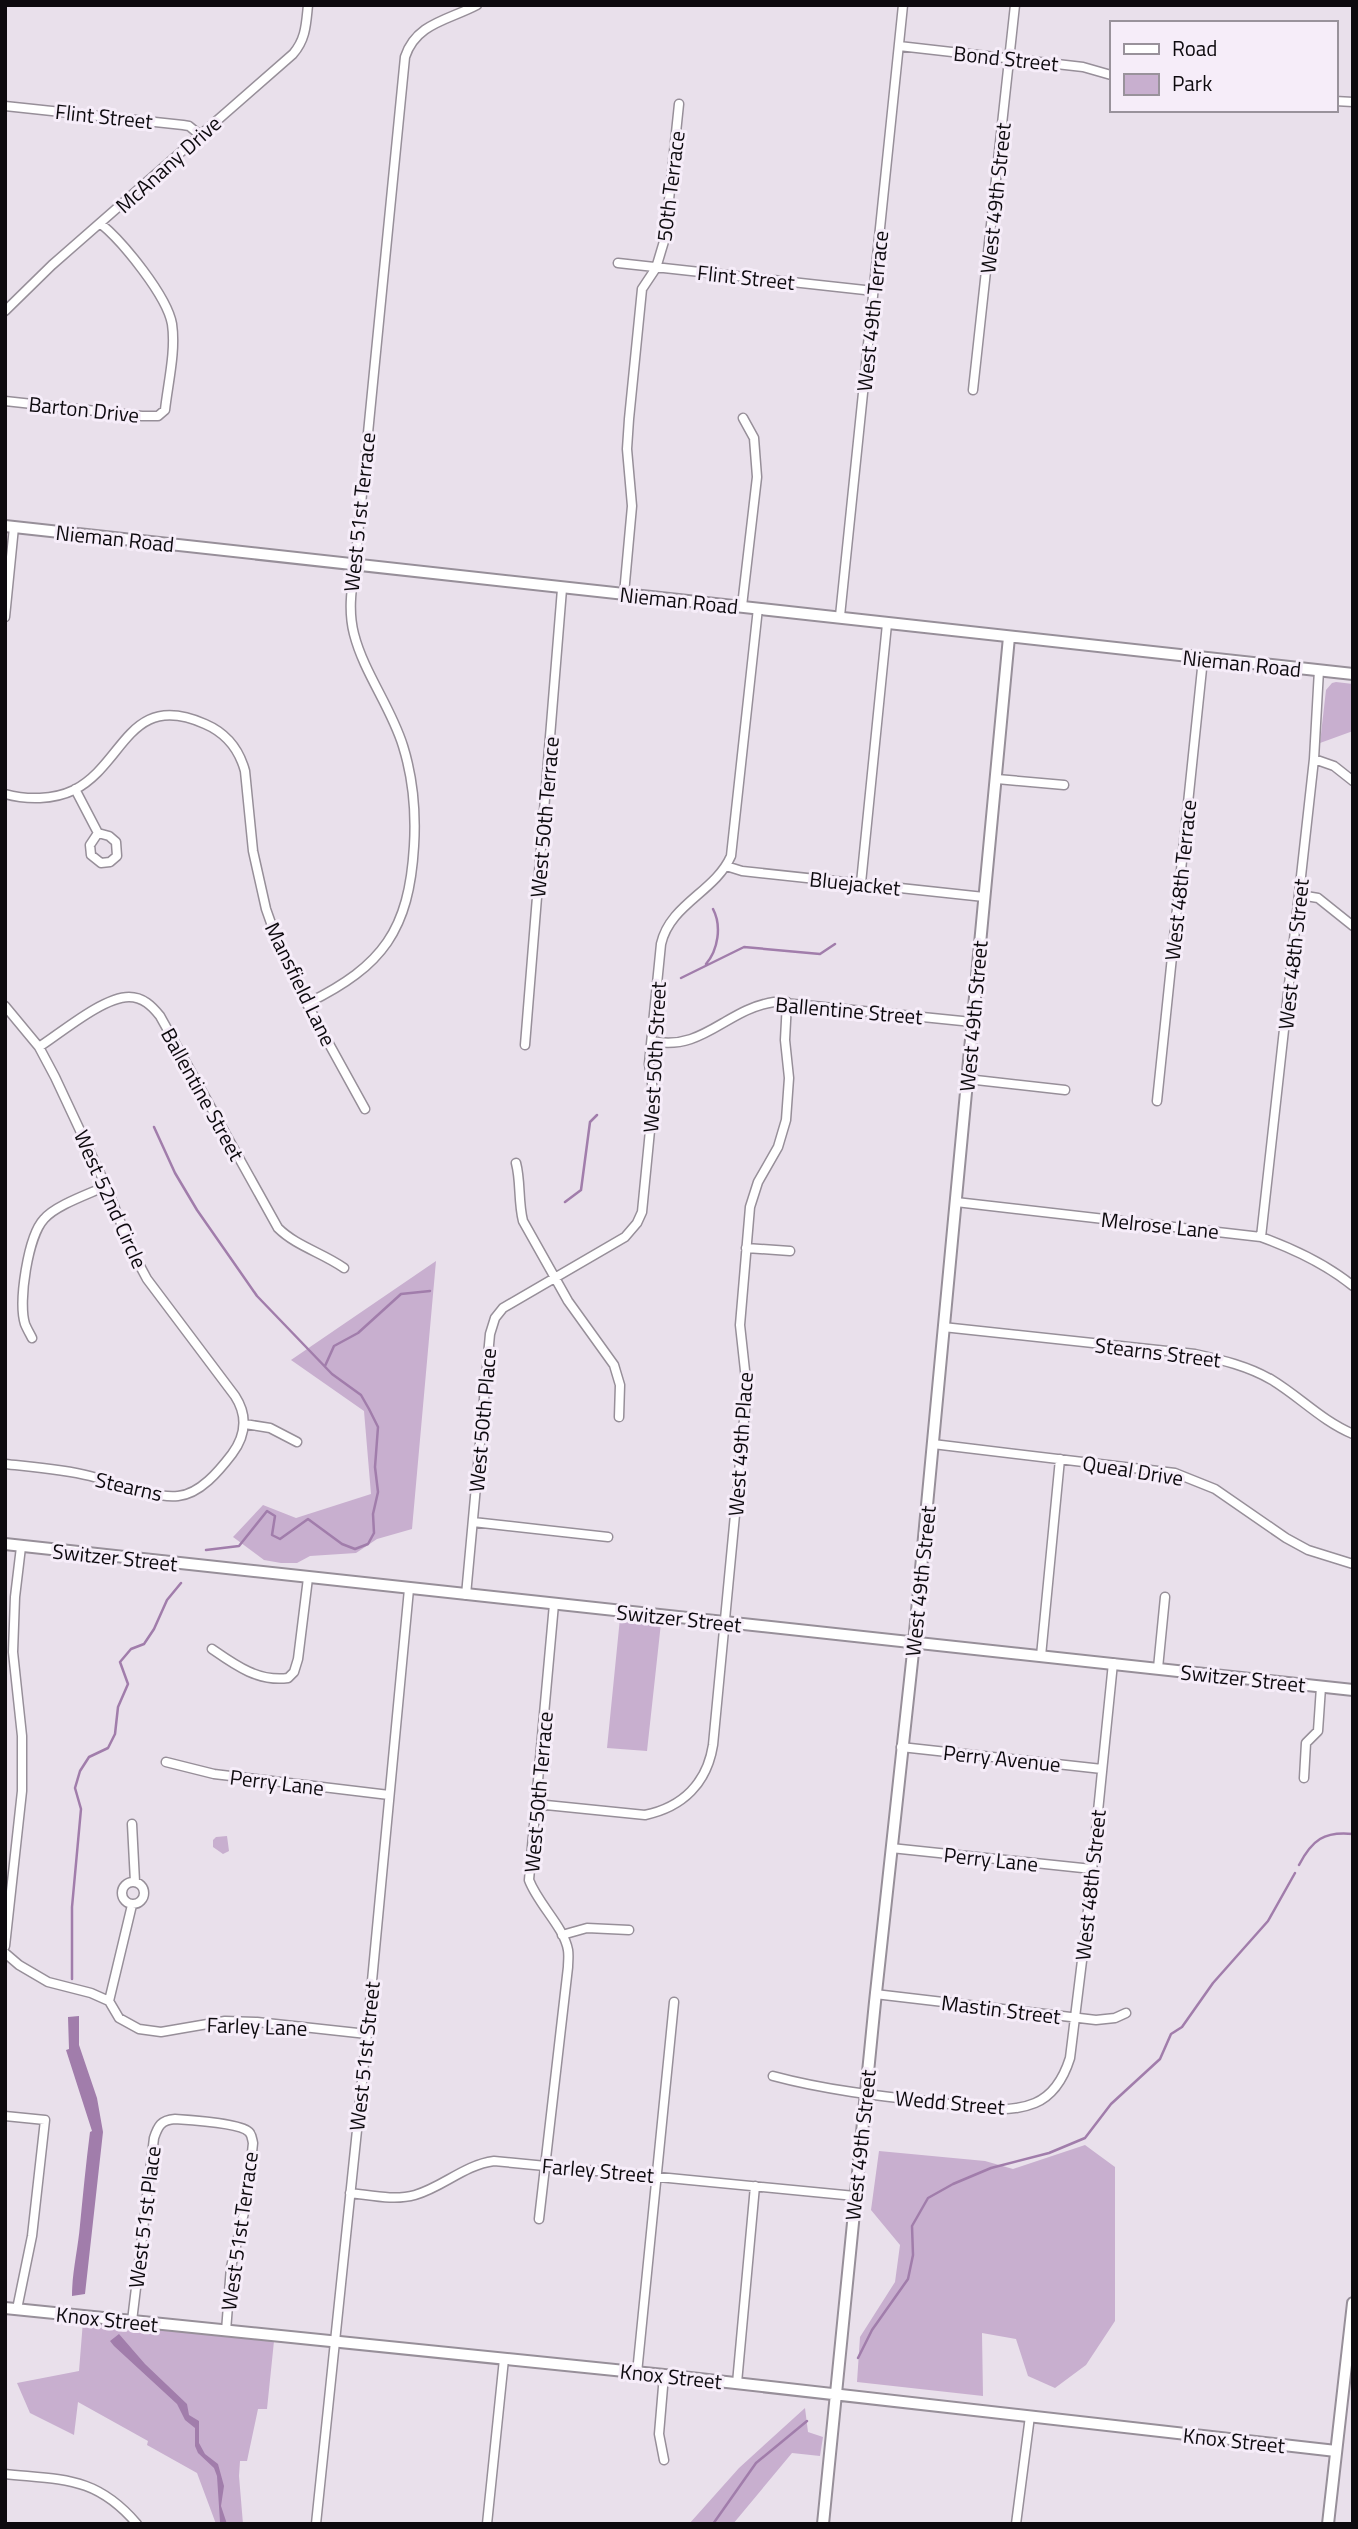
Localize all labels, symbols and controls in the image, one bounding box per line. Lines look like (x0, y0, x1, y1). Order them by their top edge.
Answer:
legend (1110, 21, 1337, 112)
text: Road (1172, 32, 1217, 64)
street label: Bond Street (952, 37, 1061, 79)
text: Park (1172, 67, 1212, 99)
street label: Flint Street (54, 95, 155, 137)
street label: McAnany Drive (108, 108, 228, 220)
street label: West 49th Street (971, 120, 1019, 275)
street label: 50th Terrace (647, 129, 693, 243)
street label: West 49th Terrace (848, 229, 896, 393)
street label: Flint Street (696, 256, 797, 298)
street label: Barton Drive (27, 387, 141, 431)
street label: West 51st Terrace (335, 431, 383, 593)
street label: Nieman Road (54, 516, 176, 560)
street label: Nieman Road (618, 578, 740, 622)
street label: Nieman Road (1181, 641, 1303, 685)
street label: West 50th Terrace (521, 735, 567, 899)
street label: West 48th Terrace (1156, 798, 1204, 962)
street label: Bluejacket (808, 862, 903, 904)
street label: West 48th Street (1269, 876, 1317, 1031)
street label: Mansfield Lane (257, 917, 345, 1051)
street label: West 49th Street (950, 939, 996, 1093)
street label: West 50th Street (634, 980, 674, 1133)
street label: Ballentine Street (774, 988, 925, 1032)
street label: Ballentine Street (153, 1022, 253, 1167)
street label: West 52nd Circle (66, 1125, 156, 1273)
street label: Melrose Lane (1099, 1203, 1221, 1247)
street label: Stearns Street (1093, 1328, 1223, 1376)
street label: West 50th Place (460, 1346, 504, 1494)
street label: West 49th Place (719, 1371, 761, 1517)
street label: Queal Drive (1080, 1446, 1186, 1494)
street label: Stearns (92, 1463, 166, 1509)
street label: West 49th Street (896, 1503, 944, 1658)
street label: Switzer Street (51, 1535, 180, 1580)
street label: Switzer Street (615, 1596, 744, 1641)
street label: Switzer Street (1179, 1656, 1308, 1701)
street label: West 50th Terrace (515, 1710, 561, 1874)
street label: Perry Avenue (942, 1736, 1062, 1780)
street label: Perry Lane (228, 1760, 326, 1804)
street label: West 48th Street (1066, 1807, 1114, 1962)
street label: Perry Lane (942, 1838, 1040, 1880)
street label: West 51st Street (340, 1979, 388, 2132)
street label: Mastin Street (940, 1986, 1063, 2032)
street label: Farley Lane (206, 2008, 308, 2044)
street label: West 49th Street (836, 2067, 884, 2222)
street label: Wedd Street (894, 2081, 1007, 2123)
street label: West 51st Place (119, 2144, 169, 2290)
street label: West 51st Terrace (212, 2149, 266, 2313)
street label: Farley Street (541, 2149, 656, 2191)
street label: Knox Street (54, 2298, 160, 2340)
street label: Knox Street (618, 2355, 724, 2397)
street label: Knox Street (1181, 2419, 1287, 2461)

